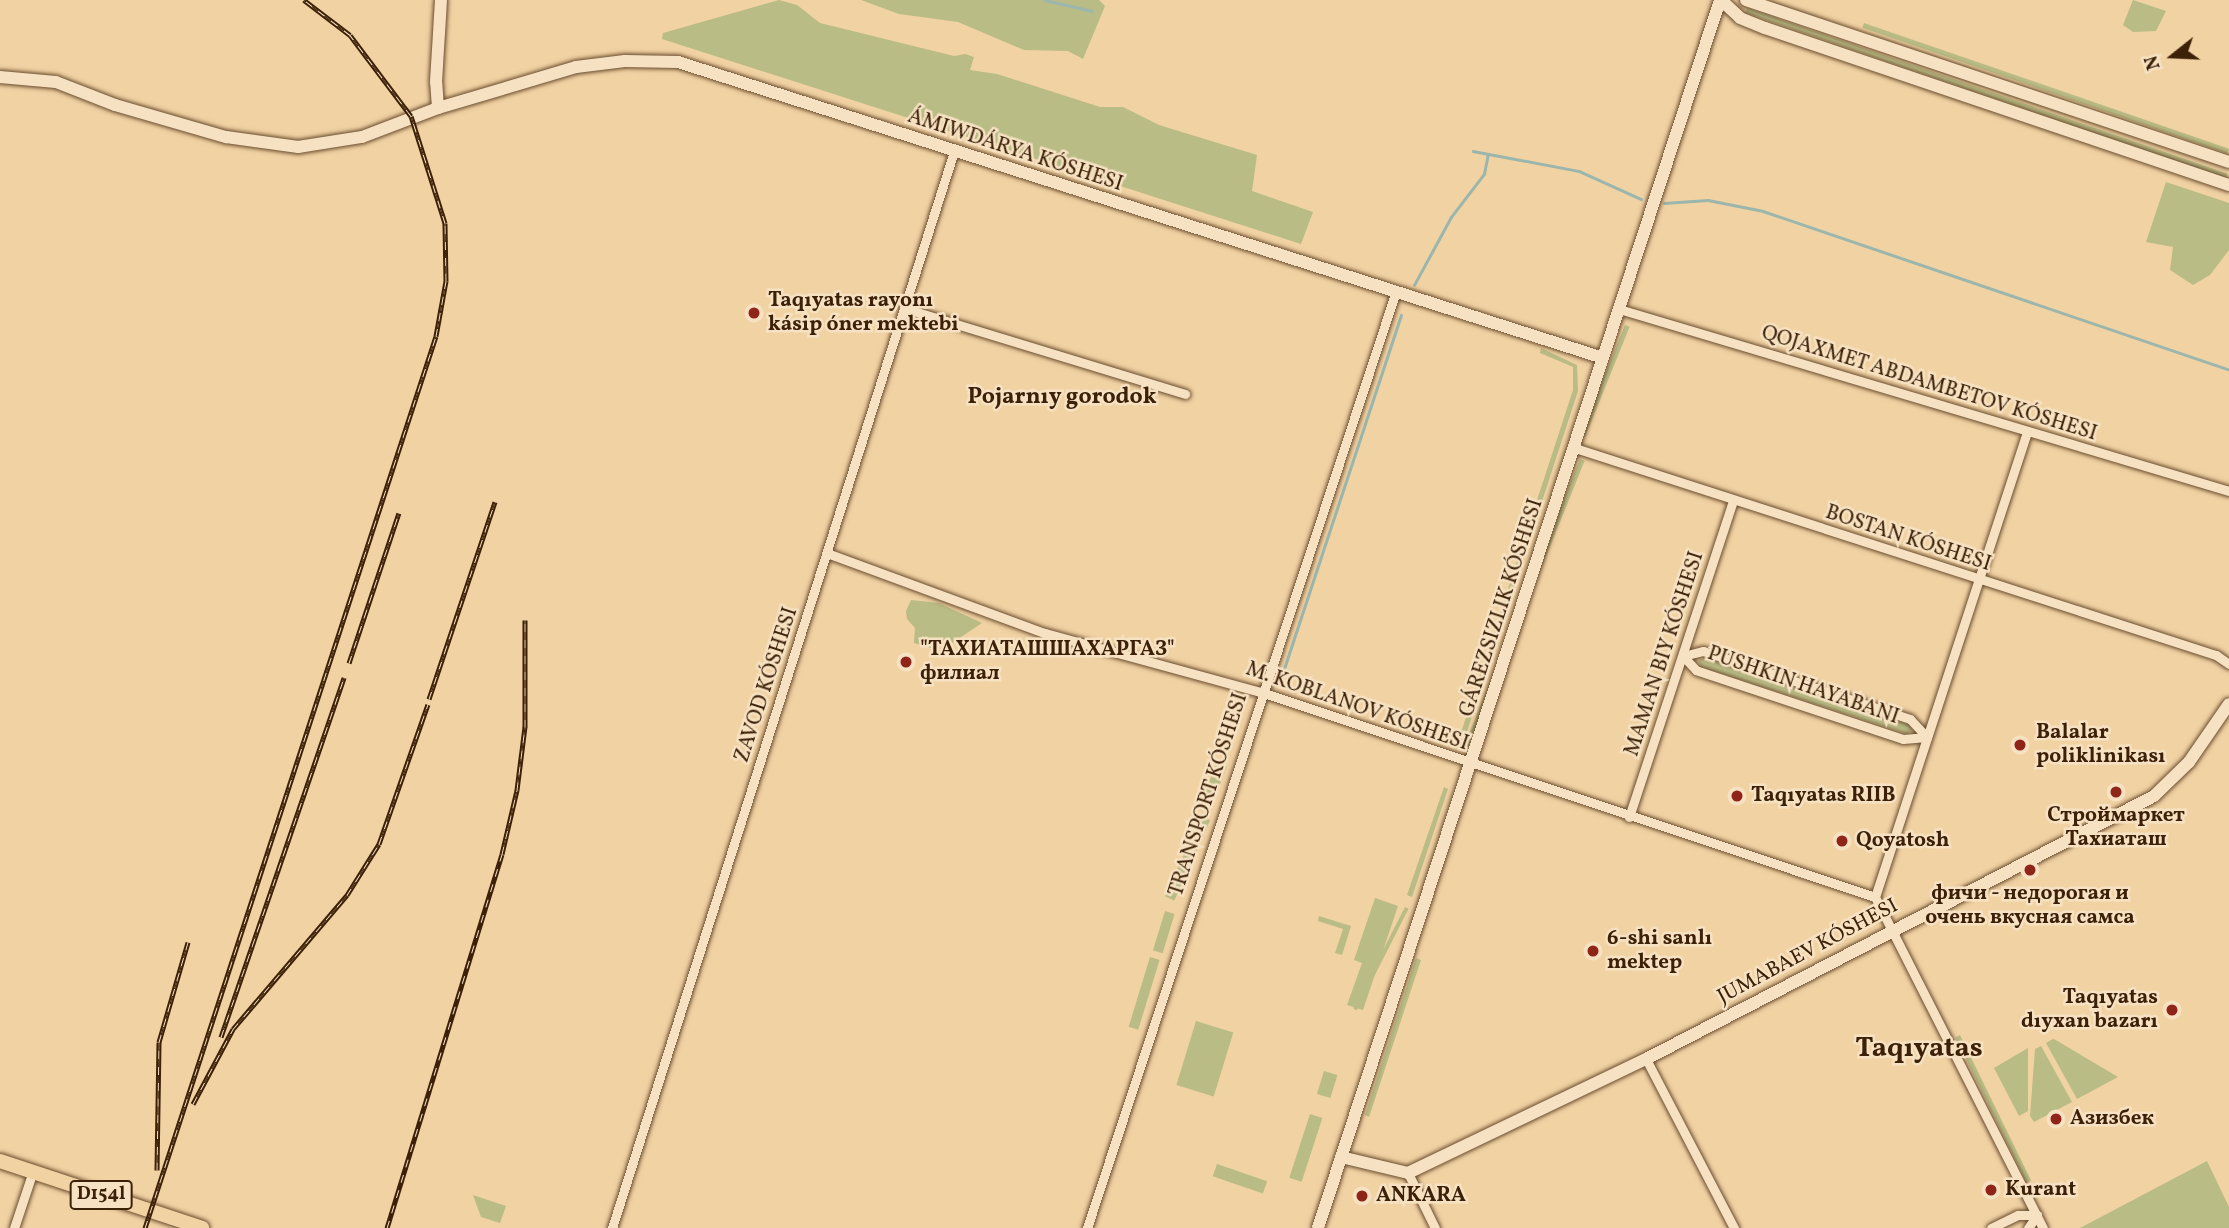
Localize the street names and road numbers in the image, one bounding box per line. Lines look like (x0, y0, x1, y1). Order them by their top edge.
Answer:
street label: ÁMIWDÁRYA KÓSHESI (904, 104, 1126, 198)
street label: QOJAXMET ABDAMBETOV KÓSHESI (1758, 321, 2100, 447)
street label: GÁREZSIZLIK KÓSHESI (1455, 496, 1549, 720)
street label: BOSTAN KÓSHESI (1822, 500, 1994, 578)
street label: MAMAN BIY KÓSHESI (1620, 548, 1710, 760)
street label: ZAVOD KÓSHESI (730, 604, 804, 766)
street label: PUSHKIN HAYABANI (1704, 641, 1902, 731)
street label: M. KOBLANOV KÓSHESI (1242, 657, 1472, 757)
street label: TRANSPORT KÓSHESI (1164, 690, 1254, 900)
street label: JUMABAEV KÓSHESI (1713, 894, 1903, 1010)
road number: D154l (70, 1180, 132, 1210)

